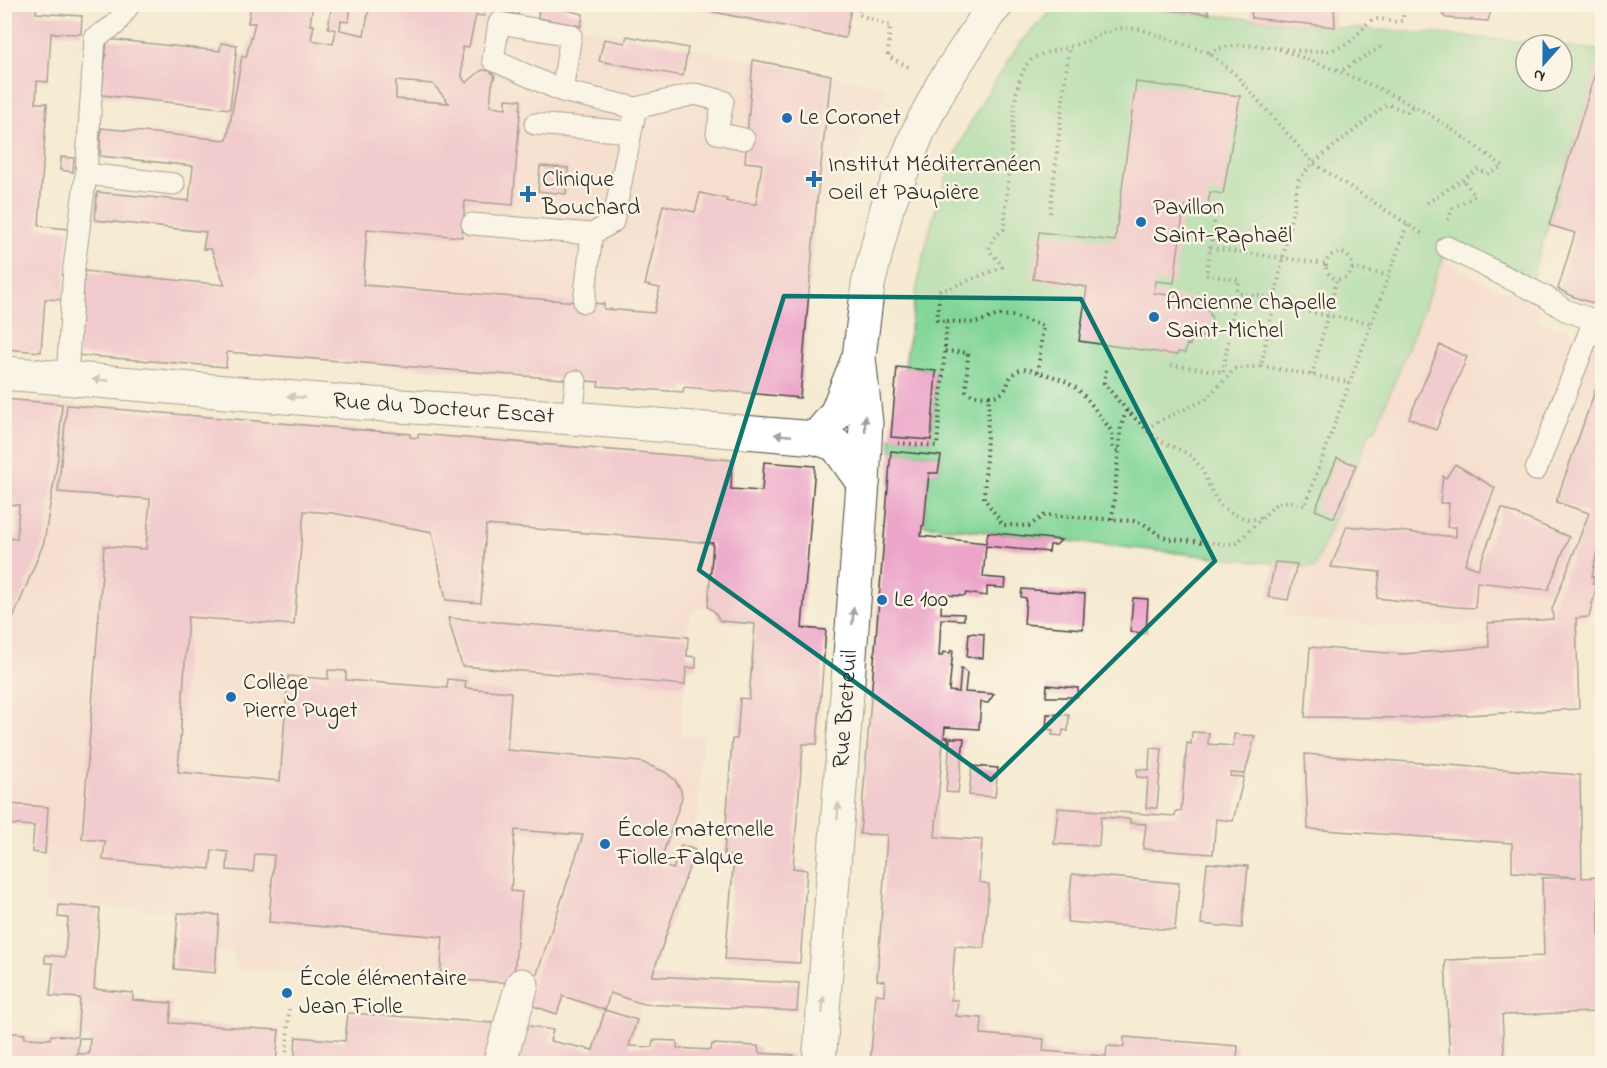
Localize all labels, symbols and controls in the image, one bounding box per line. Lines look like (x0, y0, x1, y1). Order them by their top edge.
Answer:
north arrow (1514, 33, 1574, 93)
text: N (1530, 62, 1549, 88)
place label: Le Coronet (799, 101, 901, 136)
marker: Le Coronet (780, 111, 794, 125)
place label: Institut Méditerranéen Oeil et Paupière (828, 148, 1041, 211)
place label: Clinique Bouchard (541, 163, 641, 226)
marker: Institut Méditerranéen Oeil et Paupière (805, 170, 823, 188)
marker: Clinique Bouchard (519, 185, 537, 203)
place label: Pavillon Saint-Raphaël (1153, 191, 1292, 254)
marker: Pavillon Saint-Raphaël (1134, 215, 1148, 229)
place label: Ancienne chapelle Saint-Michel (1166, 286, 1337, 349)
marker: Ancienne chapelle Saint-Michel (1147, 310, 1161, 324)
one-way arrow (92, 376, 111, 385)
street label: Rue du Docteur Escat (331, 384, 555, 434)
one-way arrow (286, 393, 305, 402)
one-way arrow (860, 415, 870, 434)
one-way arrow (774, 430, 793, 440)
place label: Le 100 (894, 583, 948, 618)
marker: Le 100 (875, 593, 889, 607)
one-way arrow (848, 607, 858, 626)
street label: Rue Breteuil (824, 648, 868, 770)
place label: Collège Pierre Puget (243, 666, 358, 729)
marker: Collège Pierre Puget (224, 690, 238, 704)
one-way arrow (833, 801, 843, 820)
place label: École maternelle Fiolle-Falque (616, 813, 774, 876)
marker: École maternelle Fiolle-Falque (598, 837, 612, 851)
place label: École élémentaire Jean Fiolle (299, 962, 467, 1025)
marker: École élémentaire Jean Fiolle (280, 986, 294, 1000)
one-way arrow (819, 996, 828, 1015)

